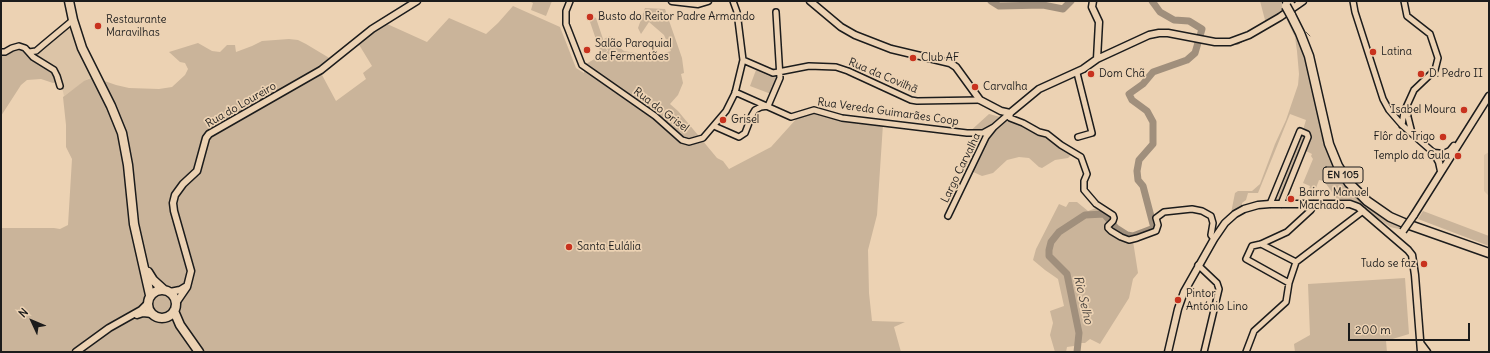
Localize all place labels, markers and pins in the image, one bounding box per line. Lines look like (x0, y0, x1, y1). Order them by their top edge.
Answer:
place label: Busto do Reitor Padre Armando (598, 10, 755, 24)
marker: Busto do Reitor Padre Armando (585, 12, 595, 22)
place label: Restaurante Maravilhas (106, 13, 166, 39)
marker: Restaurante Maravilhas (93, 21, 103, 31)
place label: Salão Paroquial de Fermentões (595, 37, 672, 63)
marker: Salão Paroquial de Fermentões (582, 45, 592, 55)
place label: Latina (1381, 45, 1412, 59)
marker: Latina (1368, 47, 1378, 57)
place label: Club AF (921, 51, 959, 65)
marker: Club AF (908, 53, 918, 63)
place label: Dom Chã (1099, 67, 1145, 81)
place label: D. Pedro II (1429, 67, 1483, 81)
marker: Dom Chã (1086, 69, 1096, 79)
marker: D. Pedro II (1416, 69, 1426, 79)
place label: Carvalha (983, 80, 1028, 94)
marker: Carvalha (970, 82, 980, 92)
place label: Isabel Moura (1391, 103, 1456, 117)
marker: Isabel Moura (1459, 105, 1469, 115)
place label: Grisel (731, 113, 759, 127)
marker: Grisel (718, 115, 728, 125)
place label: Flôr do Trigo (1373, 130, 1435, 144)
marker: Flôr do Trigo (1438, 132, 1448, 142)
place label: Templo da Gula (1373, 149, 1450, 163)
marker: Templo da Gula (1453, 151, 1463, 161)
place label: Bairro Manuel Machado (1299, 186, 1369, 212)
marker: Bairro Manuel Machado (1286, 194, 1296, 204)
place label: Santa Eulália (577, 240, 641, 254)
marker: Santa Eulália (564, 242, 574, 252)
place label: Tudo se faz (1361, 257, 1416, 271)
marker: Tudo se faz (1419, 259, 1429, 269)
place label: Pintor António Lino (1186, 287, 1248, 313)
marker: Pintor António Lino (1173, 295, 1183, 305)

